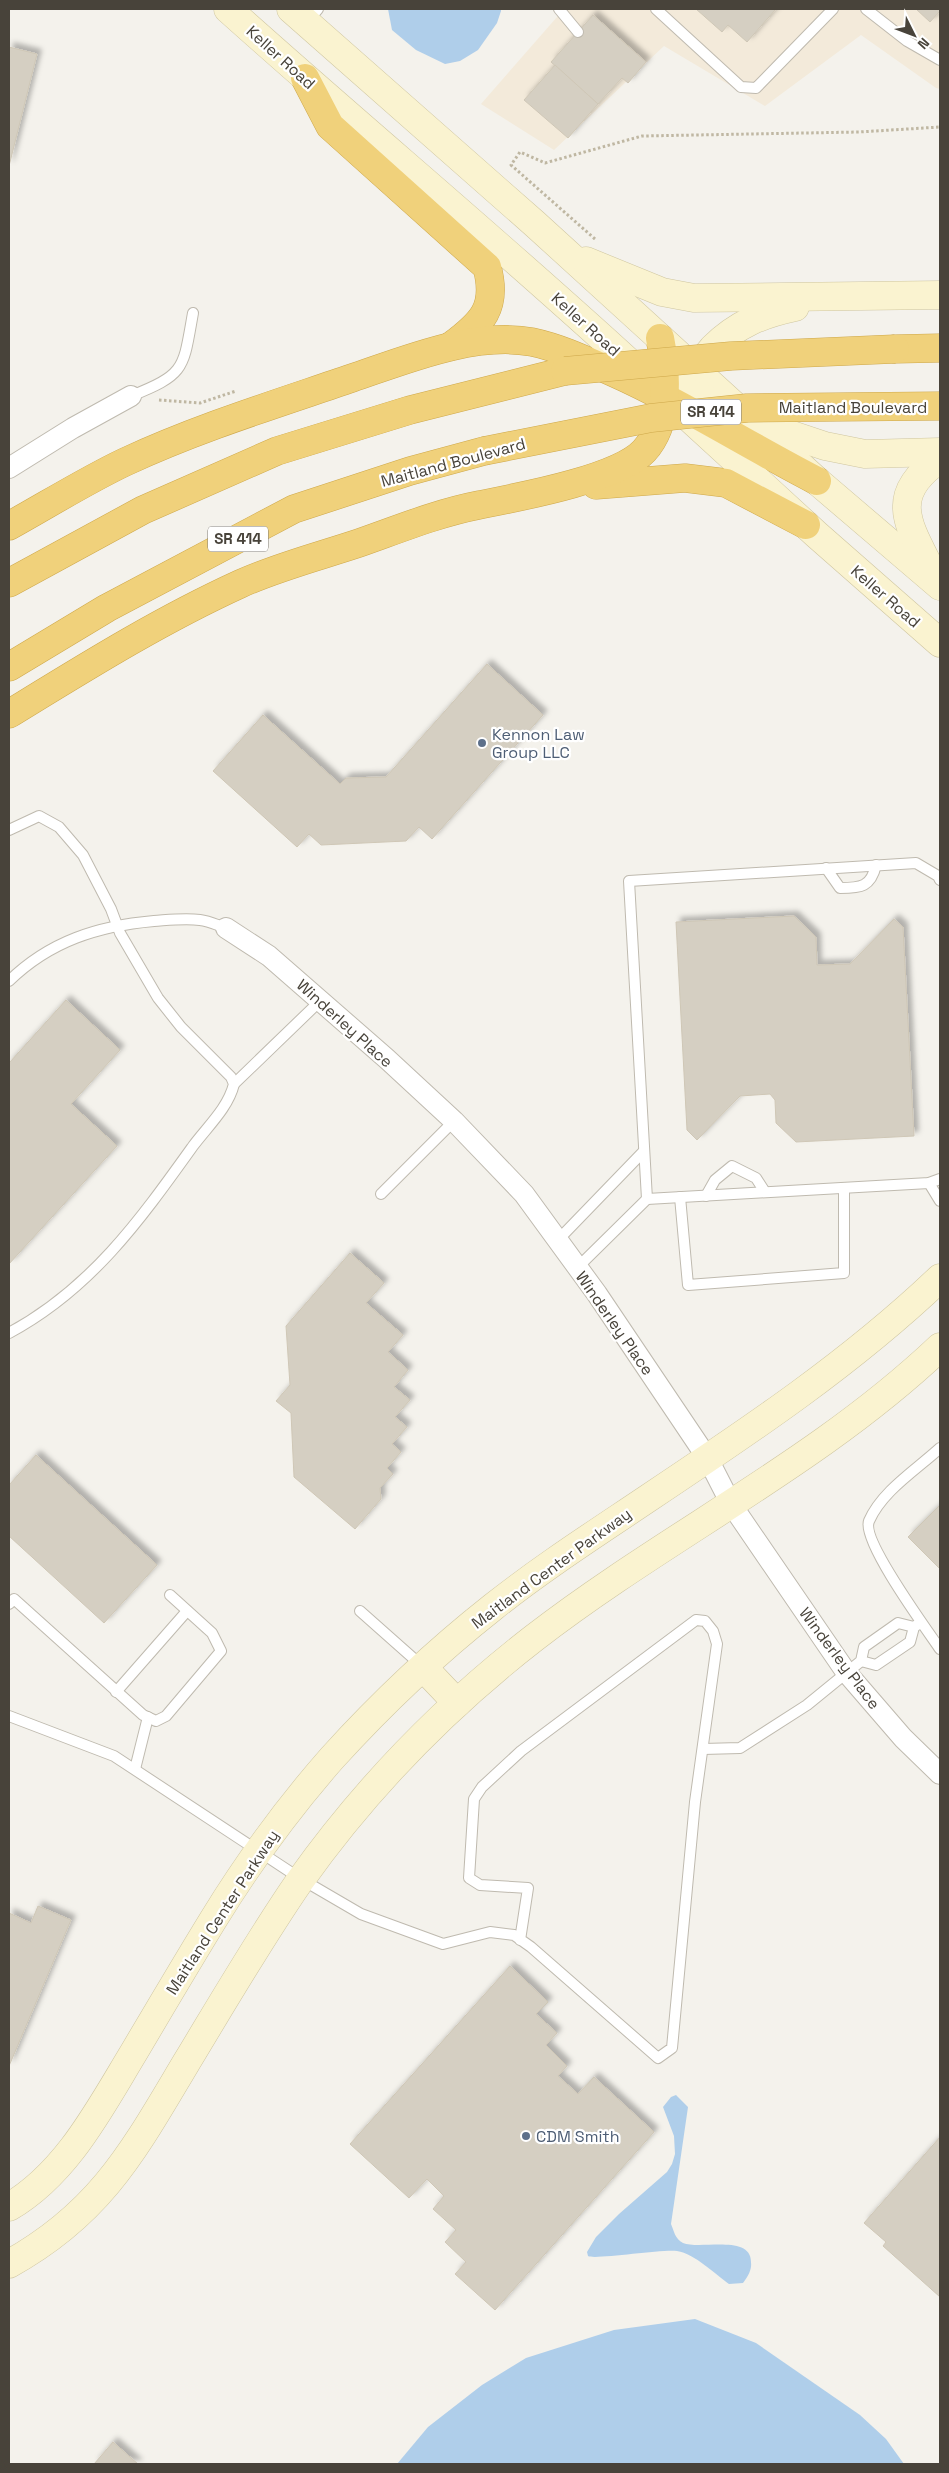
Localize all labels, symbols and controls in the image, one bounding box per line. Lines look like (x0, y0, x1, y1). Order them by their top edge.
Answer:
north arrow (889, 10, 939, 60)
street label: Keller Road (242, 21, 320, 94)
text: N (914, 34, 933, 53)
street label: Keller Road (547, 288, 625, 361)
street label: Maitland Boulevard (779, 397, 927, 418)
road number: SR 414 (681, 400, 741, 424)
street label: Maitland Boulevard (379, 433, 528, 492)
road number: SR 414 (208, 526, 268, 552)
street label: Keller Road (846, 560, 925, 632)
place label: Kennon Law Group LLC (492, 724, 585, 763)
marker: Kennon Law Group LLC (476, 737, 488, 749)
street label: Winderley Place (292, 975, 397, 1072)
street label: Winderley Place (571, 1267, 658, 1379)
street label: Maitland Center Parkway (467, 1503, 635, 1633)
street label: Winderley Place (794, 1603, 885, 1713)
street label: Maitland Center Parkway (161, 1826, 284, 1999)
place label: CDM Smith (536, 2126, 619, 2147)
marker: CDM Smith (520, 2130, 532, 2142)

